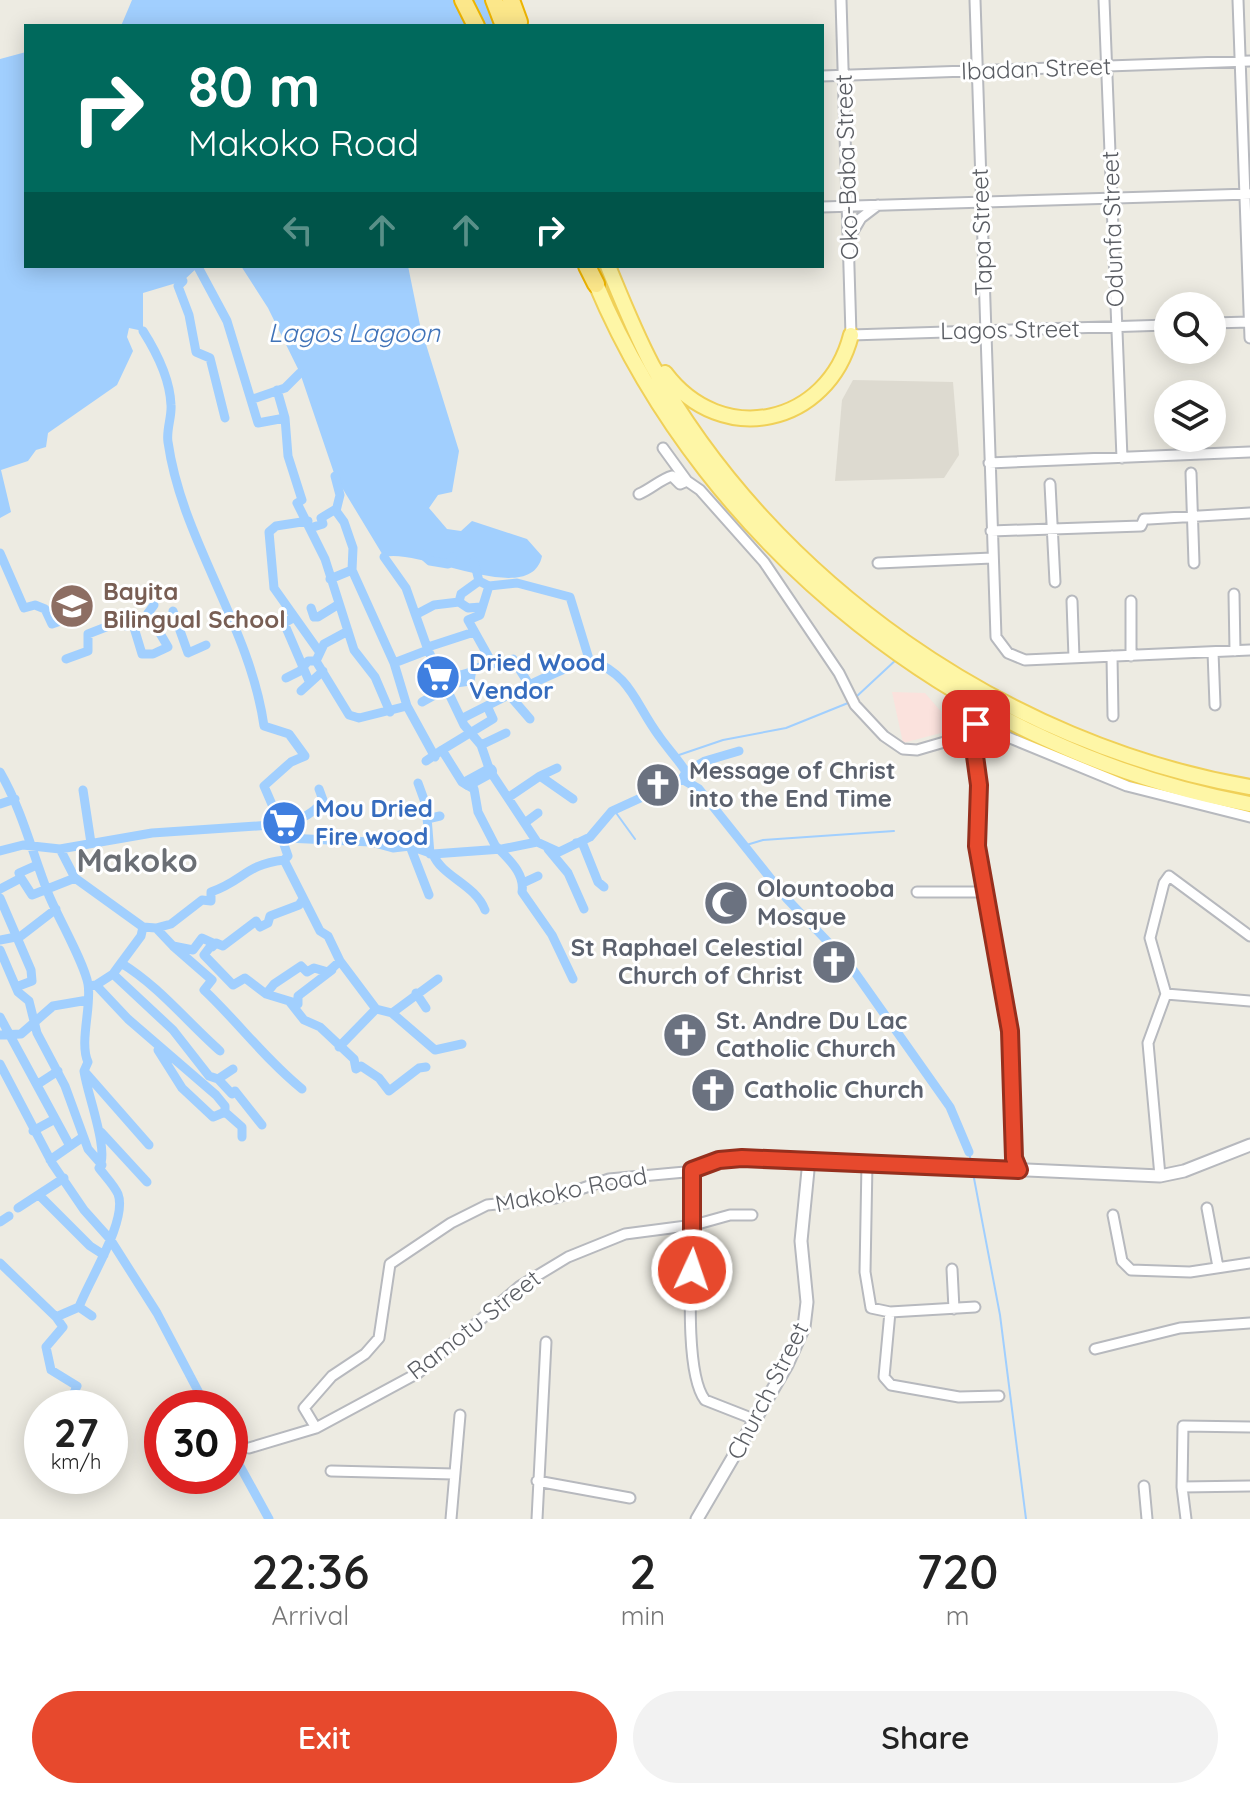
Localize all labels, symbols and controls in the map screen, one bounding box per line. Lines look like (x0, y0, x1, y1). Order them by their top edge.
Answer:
street label: Ibadan Street (960, 50, 1112, 86)
text: 80 m (188, 51, 320, 121)
icon: right (56, 56, 160, 160)
street label: Oko-Baba Street (828, 74, 864, 260)
text: Makoko Road (188, 120, 419, 165)
street label: Odunfa Street (1094, 150, 1130, 308)
street label: Tapa Street (964, 168, 998, 296)
icon: left (276, 208, 320, 252)
icon: ahead (360, 208, 404, 252)
icon: ahead (444, 208, 488, 252)
icon: right (528, 208, 572, 252)
map controls (1154, 292, 1226, 452)
button: search (1154, 292, 1226, 364)
street label: Lagos Street (940, 313, 1080, 345)
water label: Lagos Lagoon (268, 316, 441, 349)
button: layers (1154, 380, 1226, 452)
place label: Bayita Bilingual School (103, 576, 286, 634)
school or university icon: Bayita Bilingual School (48, 582, 96, 630)
place label: Dried Wood Vendor (469, 647, 606, 705)
supermarket icon: Dried Wood Vendor (414, 653, 462, 701)
pin (942, 690, 1010, 758)
icon: arrive (954, 702, 998, 746)
place label: Message of Christ into the End Time (689, 755, 896, 813)
church icon: Message of Christ into the End Time (634, 761, 682, 809)
place label: Mou Dried Fire wood (315, 793, 433, 851)
supermarket icon: Mou Dried Fire wood (260, 799, 308, 847)
district label: Makoko (76, 840, 198, 880)
place label: Olountooba Mosque (757, 873, 895, 931)
mosque icon: Olountooba Mosque (702, 879, 750, 927)
place label: St Raphael Celestial Church of Christ (571, 932, 803, 990)
church icon: St Raphael Celestial Church of Christ (810, 938, 858, 986)
place label: St. Andre Du Lac Catholic Church (716, 1005, 907, 1063)
church icon: St. Andre Du Lac Catholic Church (661, 1011, 709, 1059)
church icon: Catholic Church (689, 1066, 737, 1114)
place label: Catholic Church (744, 1074, 924, 1104)
street label: Makoko Road (492, 1160, 649, 1218)
position arrow (650, 1228, 734, 1312)
street label: Ramotu Street (401, 1263, 546, 1386)
street label: Church Street (720, 1317, 814, 1464)
speed limit sign: 30 (144, 1390, 248, 1494)
text: 27 (54, 1407, 98, 1457)
text: km/h (51, 1449, 101, 1474)
text: 22:36 (251, 1541, 369, 1601)
text: 2 (629, 1541, 656, 1601)
text: 720 (916, 1541, 999, 1601)
text: Arrival (271, 1599, 349, 1632)
text: min (621, 1599, 665, 1632)
text: m (946, 1599, 969, 1632)
button: Exit (32, 1691, 617, 1783)
button: Share (633, 1691, 1218, 1783)

